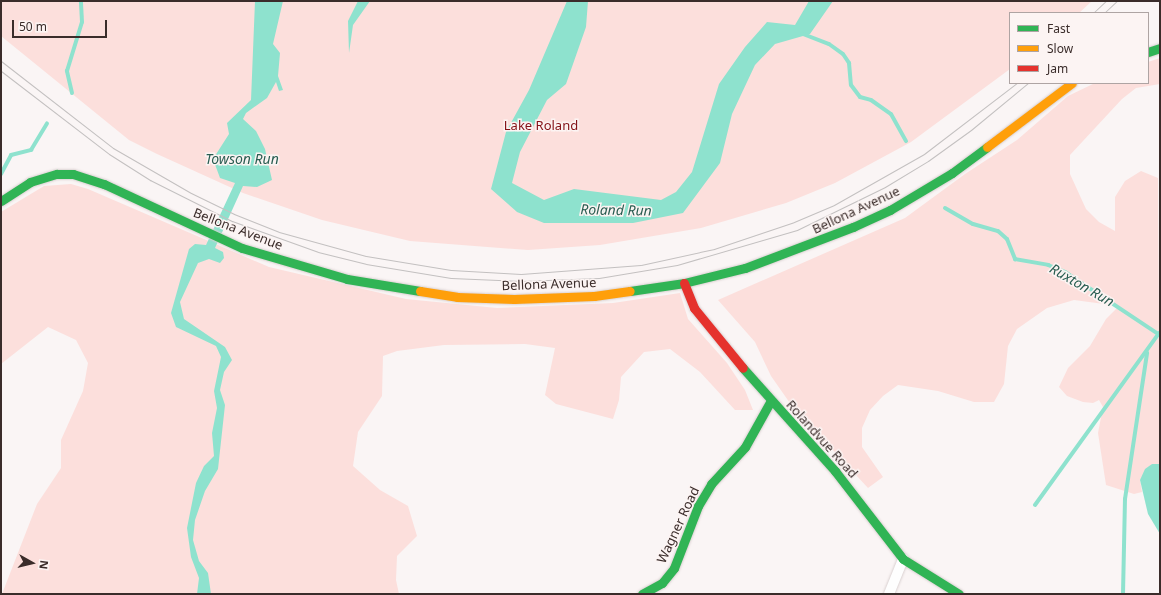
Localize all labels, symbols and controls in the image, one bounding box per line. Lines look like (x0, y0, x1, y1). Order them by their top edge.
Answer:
scale bar (14, 12, 109, 38)
legend (1009, 12, 1149, 84)
text: 50 m (19, 18, 47, 35)
text: Fast (1047, 20, 1070, 37)
text: Slow (1047, 40, 1073, 57)
text: Jam (1047, 60, 1068, 77)
park label: Lake Roland (504, 117, 578, 133)
water label: Towson Run (205, 151, 279, 167)
street label: Bellona Avenue (810, 183, 902, 237)
water label: Roland Run (580, 201, 652, 219)
street label: Bellona Avenue (191, 205, 285, 253)
water label: Ruxton Run (1047, 260, 1117, 310)
street label: Bellona Avenue (501, 275, 597, 293)
street label: Rolandvue Road (783, 397, 861, 481)
street label: Wagner Road (654, 484, 702, 566)
north arrow (12, 543, 52, 583)
text: N (36, 559, 52, 570)

